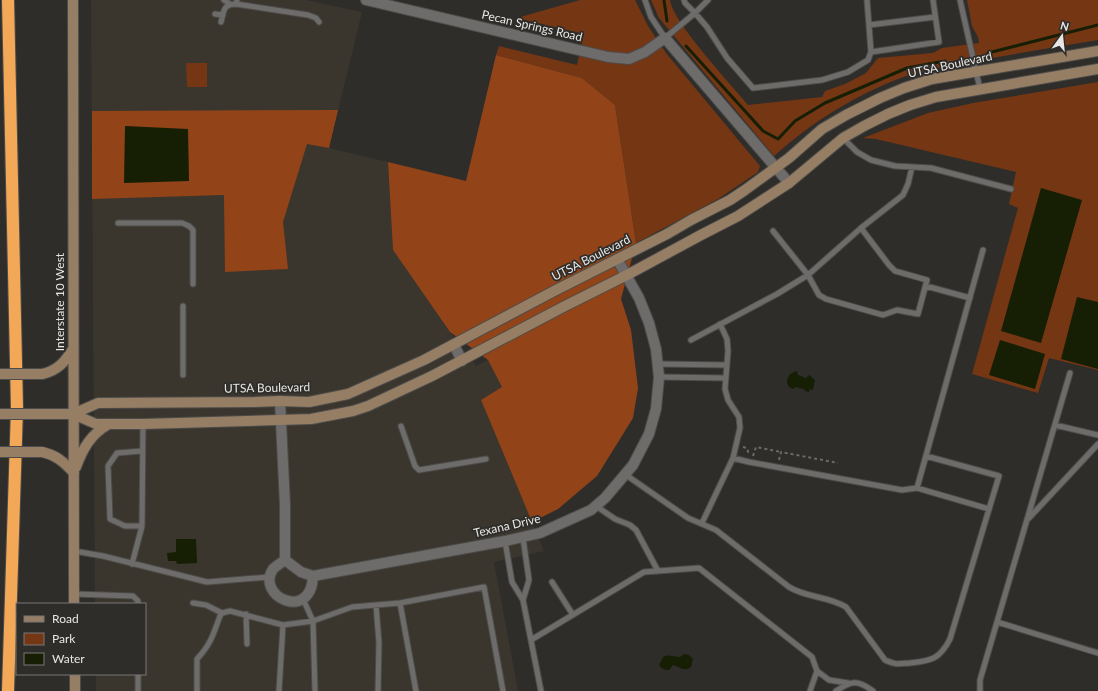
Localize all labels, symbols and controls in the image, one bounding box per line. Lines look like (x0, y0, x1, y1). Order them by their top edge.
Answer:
street label: Pecan Springs Road (480, 7, 584, 44)
north arrow (1042, 16, 1082, 56)
text: N (1059, 18, 1070, 33)
street label: UTSA Boulevard (906, 48, 994, 81)
street label: UTSA Boulevard (549, 231, 633, 284)
street label: Interstate 10 West (52, 252, 67, 351)
street label: UTSA Boulevard (224, 379, 310, 396)
street label: Texana Drive (472, 511, 542, 540)
legend (16, 603, 146, 675)
text: Road (52, 611, 79, 626)
text: Park (52, 631, 76, 646)
text: Water (52, 651, 85, 666)

